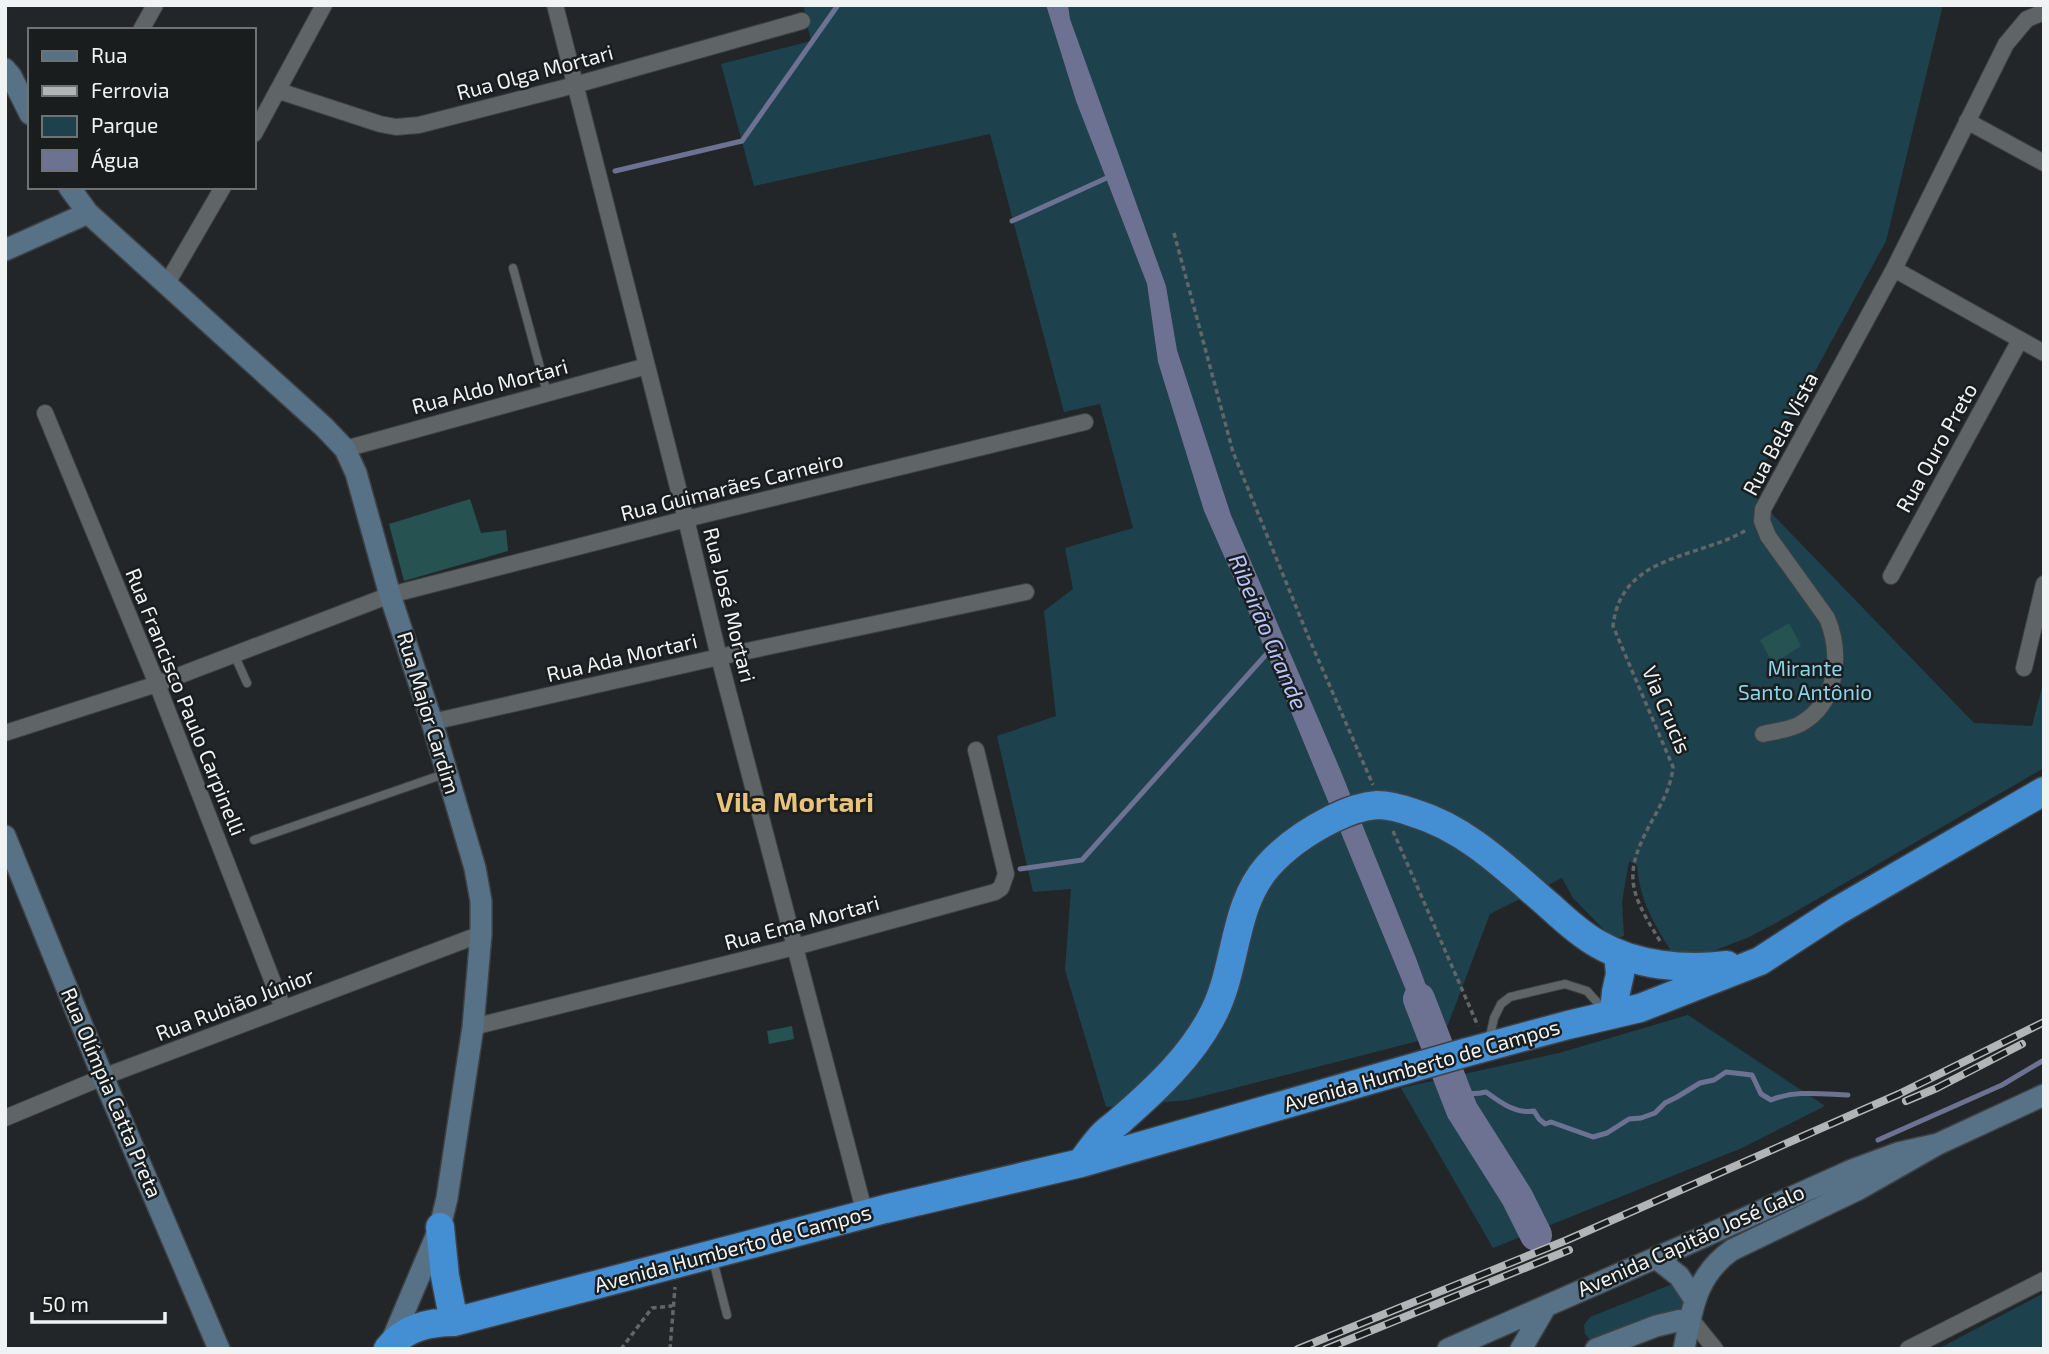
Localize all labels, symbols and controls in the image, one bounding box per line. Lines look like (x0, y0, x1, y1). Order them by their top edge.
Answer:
legend (28, 28, 256, 189)
street label: Rua Olga Mortari (454, 39, 616, 104)
text: Rua (91, 42, 127, 67)
text: Ferrovia (91, 77, 170, 102)
text: Parque (91, 112, 158, 137)
text: Água (91, 147, 139, 172)
street label: Rua Aldo Mortari (409, 353, 570, 418)
street label: Rua Bela Vista (1737, 368, 1823, 499)
street label: Rua Ouro Preto (1890, 378, 1981, 516)
street label: Rua Guimarães Carneiro (618, 446, 846, 525)
street label: Rua José Mortari (699, 525, 762, 684)
water label: Ribeirão Grande (1223, 549, 1314, 714)
street label: Rua Francisco Paulo Carpinelli (121, 564, 252, 839)
street label: Rua Ada Mortari (544, 627, 699, 686)
street label: Rua Major Cardim (392, 628, 466, 797)
park label: Mirante Santo Antônio (1738, 655, 1872, 704)
street label: Via Crucis (1638, 662, 1697, 757)
district label: Vila Mortari (716, 784, 874, 818)
street label: Rua Ema Mortari (721, 889, 882, 954)
street label: Rua Rubião Júnior (152, 962, 318, 1045)
street label: Rua Olímpia Catta Preta (57, 984, 168, 1201)
street label: Avenida Humberto de Campos (1281, 1013, 1562, 1116)
street label: Avenida Capitão José Galo (1573, 1178, 1808, 1301)
street label: Avenida Humberto de Campos (591, 1198, 874, 1297)
scale bar (32, 1280, 164, 1324)
text: 50 m (42, 1291, 89, 1316)

